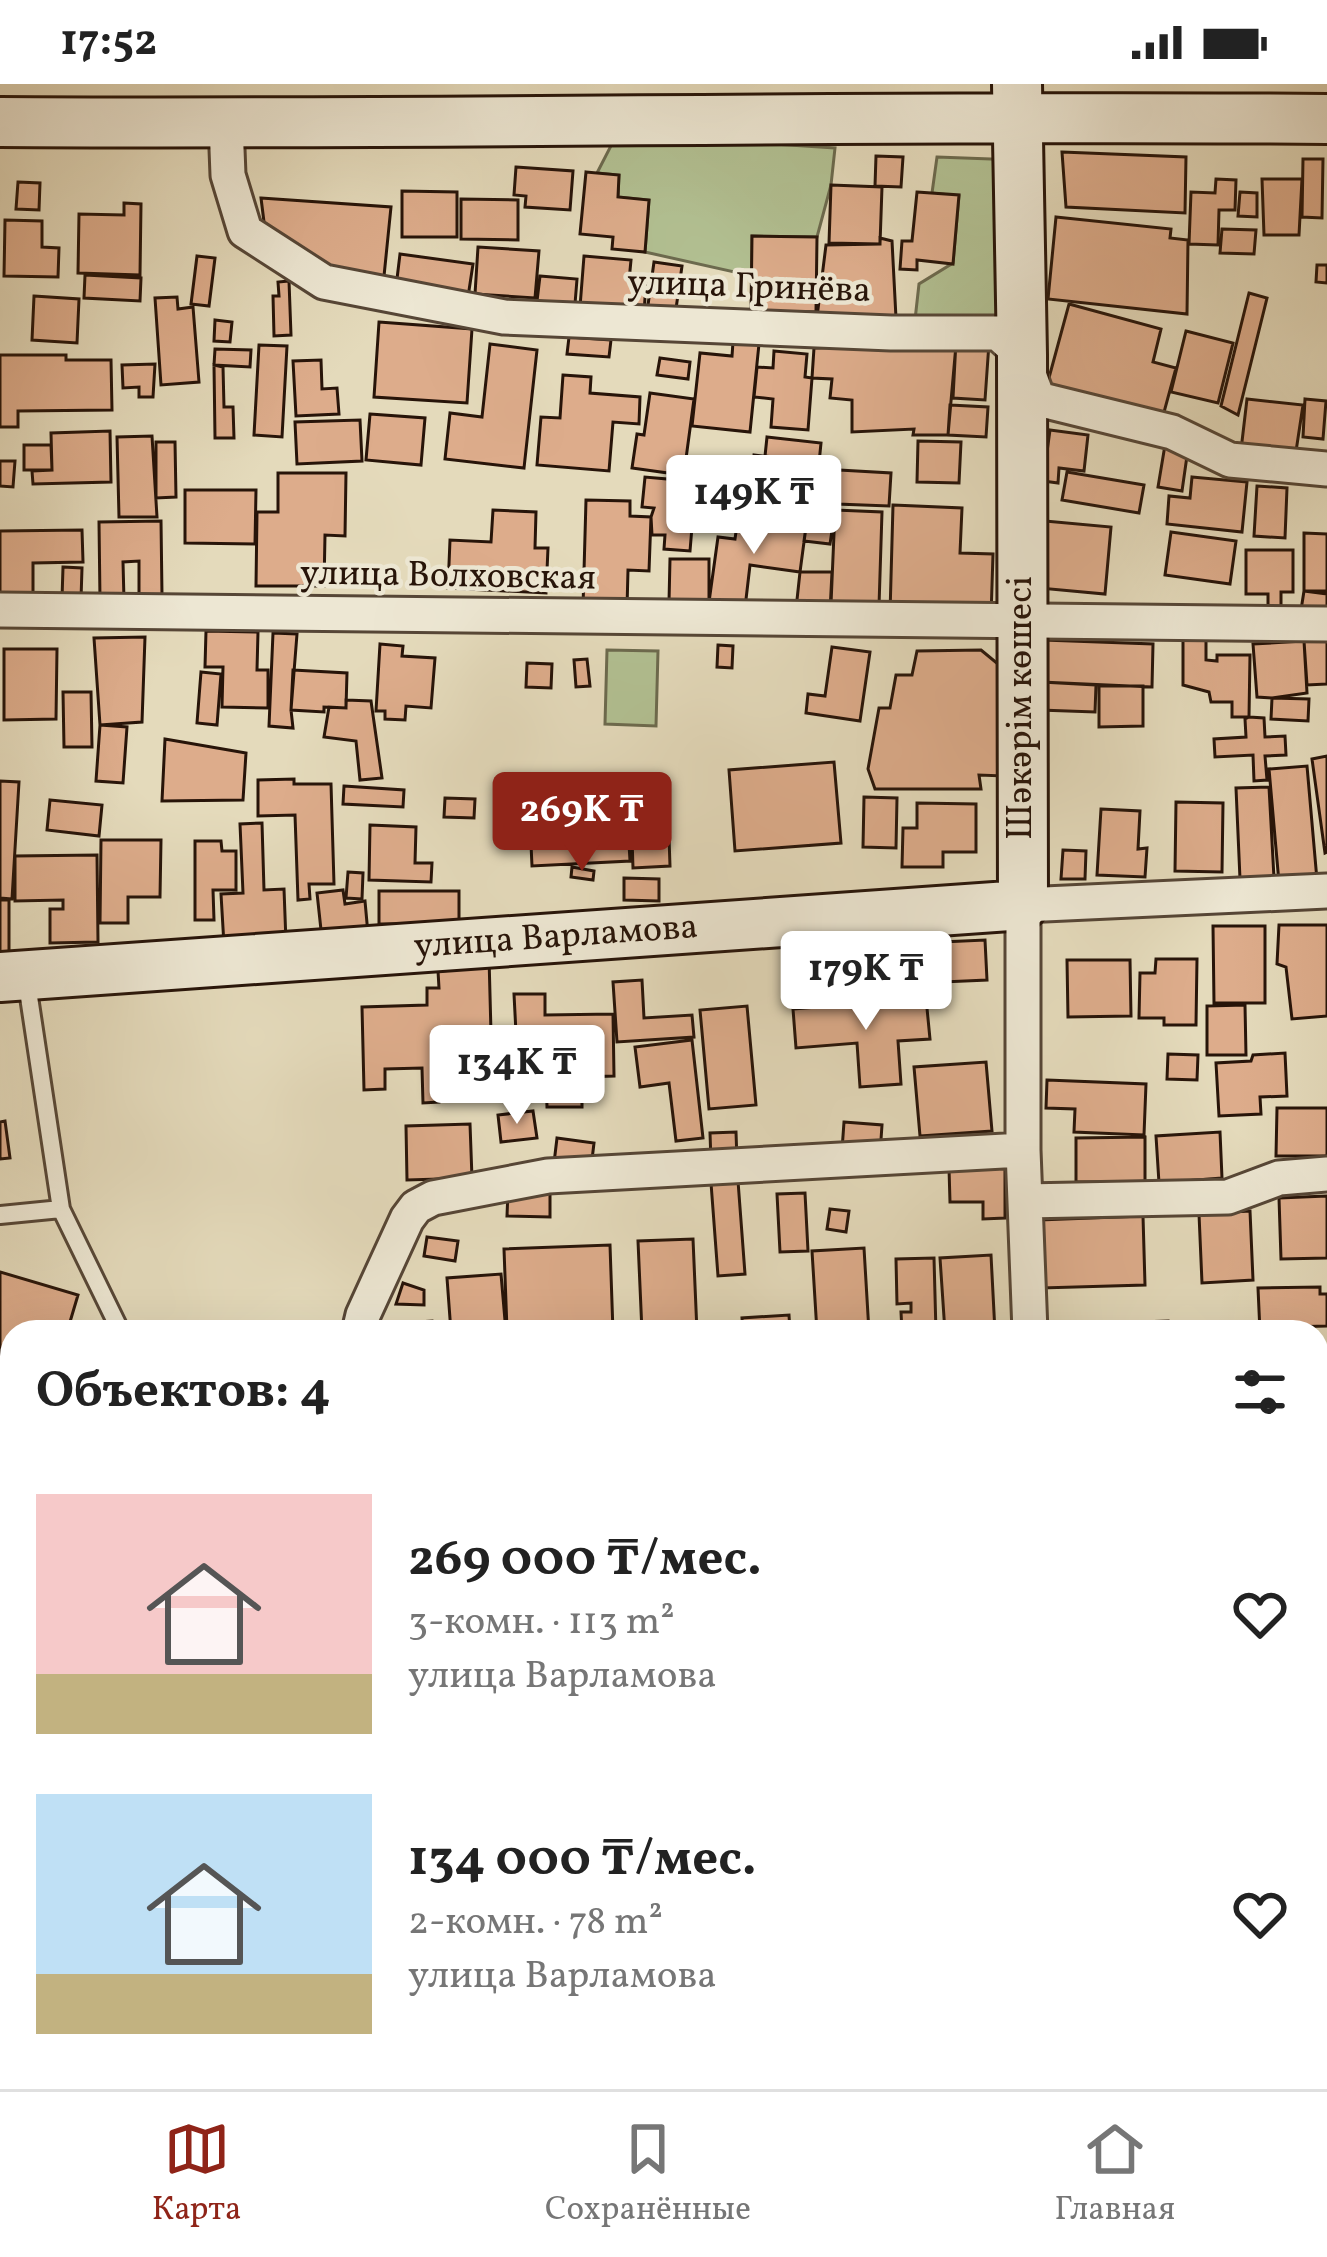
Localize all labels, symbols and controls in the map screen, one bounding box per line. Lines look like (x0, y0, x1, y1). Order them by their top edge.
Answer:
text: 17:52 (60, 11, 157, 74)
street label: улица Гринёва (626, 259, 872, 317)
pin: 149K ₸ (656, 455, 852, 557)
text: 149K ₸ (693, 467, 815, 521)
street label: улица Волховская (300, 549, 596, 605)
street label: Шәкәрім көшесі (997, 576, 1047, 840)
pin: 269K ₸ (484, 772, 680, 874)
text: 269K ₸ (520, 784, 644, 838)
street label: улица Варламова (412, 903, 700, 973)
pin: 179K ₸ (768, 931, 964, 1033)
text: 179K ₸ (808, 943, 924, 997)
pin: 134K ₸ (419, 1025, 615, 1127)
text: 134K ₸ (457, 1037, 577, 1091)
text: Объектов: 4 (36, 1357, 331, 1428)
icon: filters (1227, 1359, 1293, 1425)
text: 269 000 ₸/мес. (408, 1525, 762, 1596)
icon: home (132, 1542, 276, 1686)
icon: heart (1227, 1581, 1293, 1647)
text: 3-комн. · 113 m² (408, 1596, 675, 1650)
text: улица Варламова (408, 1650, 717, 1704)
text: 134 000 ₸/мес. (408, 1825, 757, 1896)
icon: home (132, 1842, 276, 1986)
icon: heart (1227, 1881, 1293, 1947)
text: 2-комн. · 78 m² (408, 1896, 663, 1950)
text: улица Варламова (408, 1950, 717, 2004)
tab: Карта (152, 2116, 241, 2234)
tab: Сохранённые (545, 2116, 751, 2234)
tab: Главная (1054, 2116, 1175, 2234)

